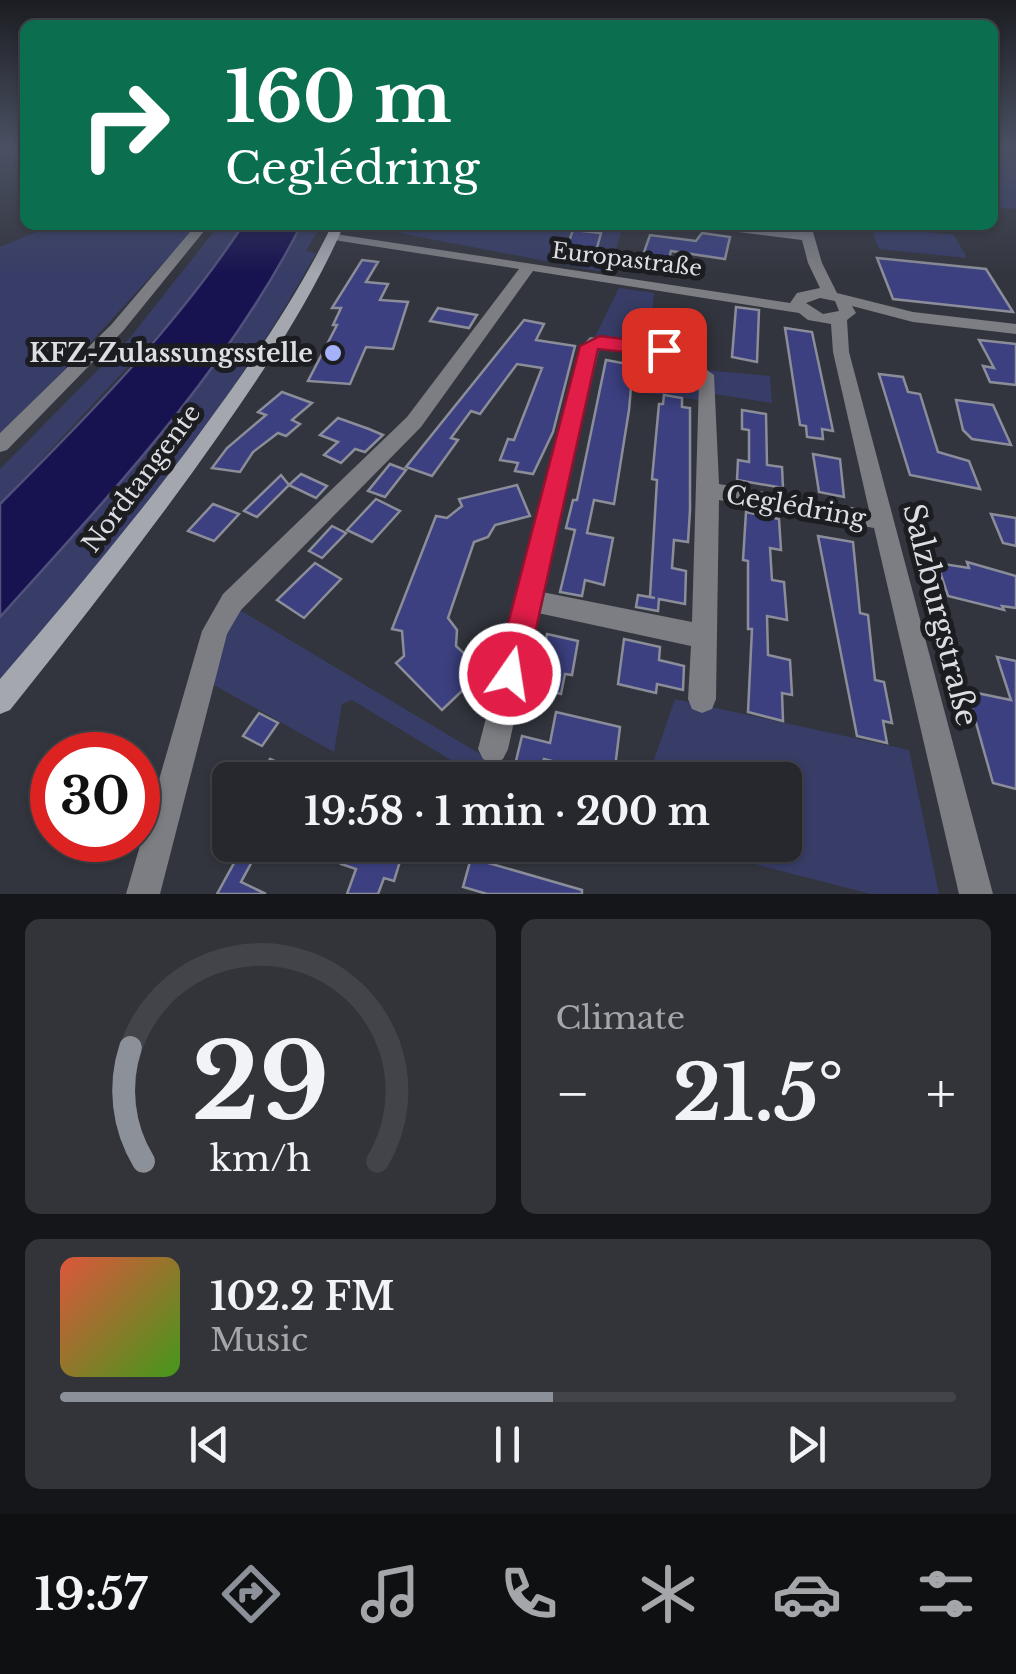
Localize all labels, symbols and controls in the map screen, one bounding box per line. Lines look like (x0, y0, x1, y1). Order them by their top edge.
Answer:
text: 160 m (225, 54, 452, 141)
icon: right (60, 60, 190, 190)
text: Ceglédring (225, 140, 479, 196)
street label: Europastraße (550, 237, 704, 282)
pin (622, 308, 707, 393)
icon: arrive (637, 323, 692, 378)
place label: KFZ-Zulassungsstelle (29, 338, 313, 369)
marker: KFZ-Zulassungsstelle (322, 342, 344, 364)
street label: Nordtangente (76, 398, 207, 558)
street label: Ceglédring (724, 479, 869, 534)
street label: Salzburgstraße (895, 500, 986, 730)
position arrow (458, 622, 562, 726)
speed limit sign: 30 (30, 732, 160, 862)
text: 19:58 · 1 min · 200 m (304, 788, 710, 835)
text: Climate (556, 998, 685, 1038)
text: 29 (191, 1018, 329, 1147)
text: 21.5° (673, 1047, 843, 1140)
text: − (556, 1060, 590, 1128)
text: + (926, 1060, 956, 1128)
text: km/h (210, 1136, 311, 1181)
text: 102.2 FM (210, 1273, 394, 1320)
text: Music (210, 1320, 308, 1360)
icon: previous (182, 1417, 237, 1472)
icon: pause (480, 1417, 535, 1472)
icon: next (779, 1417, 834, 1472)
icon: directions (216, 1559, 286, 1629)
icon: music (355, 1559, 425, 1629)
icon: phone (494, 1559, 564, 1629)
icon: climate (633, 1559, 703, 1629)
icon: car (772, 1559, 842, 1629)
icon: filters (911, 1559, 981, 1629)
text: 19:57 (35, 1566, 147, 1622)

